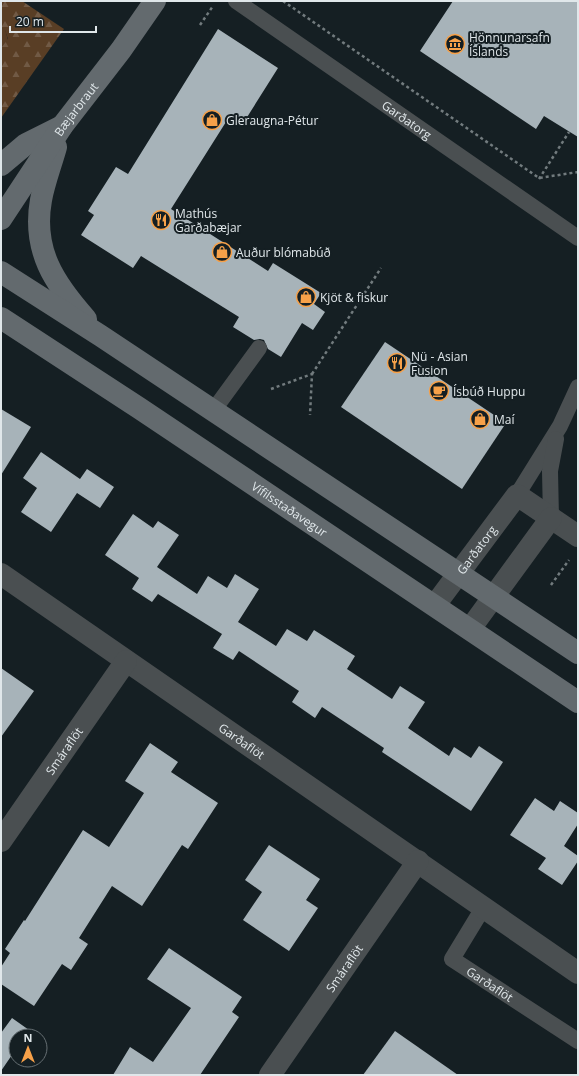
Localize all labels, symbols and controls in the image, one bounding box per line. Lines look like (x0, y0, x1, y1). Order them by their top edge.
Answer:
scale bar (10, 8, 96, 34)
text: 20 m (16, 13, 44, 30)
place label: Hönnunarsafn Íslands (469, 29, 550, 60)
museum icon: Hönnunarsafn Íslands (444, 33, 466, 55)
street label: Bæjarbraut (50, 79, 102, 139)
street label: Garðatorg (379, 96, 436, 143)
shop icon: Gleraugna-Pétur (201, 109, 223, 131)
place label: Gleraugna-Pétur (226, 112, 318, 129)
place label: Mathús Garðabæjar (175, 205, 242, 236)
restaurant icon: Mathús Garðabæjar (150, 209, 172, 231)
shop icon: Auður blómabúð (211, 241, 233, 263)
place label: Auður blómabúð (236, 244, 331, 261)
shop icon: Kjöt & fiskur (295, 286, 317, 308)
place label: Kjöt & fiskur (320, 289, 388, 306)
place label: Nü - Asian Fusion (411, 348, 468, 379)
restaurant icon: Nü - Asian Fusion (386, 352, 408, 374)
cafe icon: Ísbúð Huppu (428, 380, 450, 402)
place label: Ísbúð Huppu (453, 383, 525, 400)
shop icon: Maí (469, 408, 491, 430)
place label: Maí (494, 411, 515, 428)
street label: Vífilsstaðavegur (248, 477, 331, 540)
street label: Garðatorg (452, 521, 500, 578)
street label: Garðaflöt (215, 719, 269, 763)
street label: Smáraflöt (41, 723, 86, 778)
street label: Smáraflöt (321, 941, 366, 995)
street label: Garðaflöt (463, 962, 517, 1005)
north arrow (8, 1028, 48, 1068)
text: N (24, 1030, 32, 1045)

